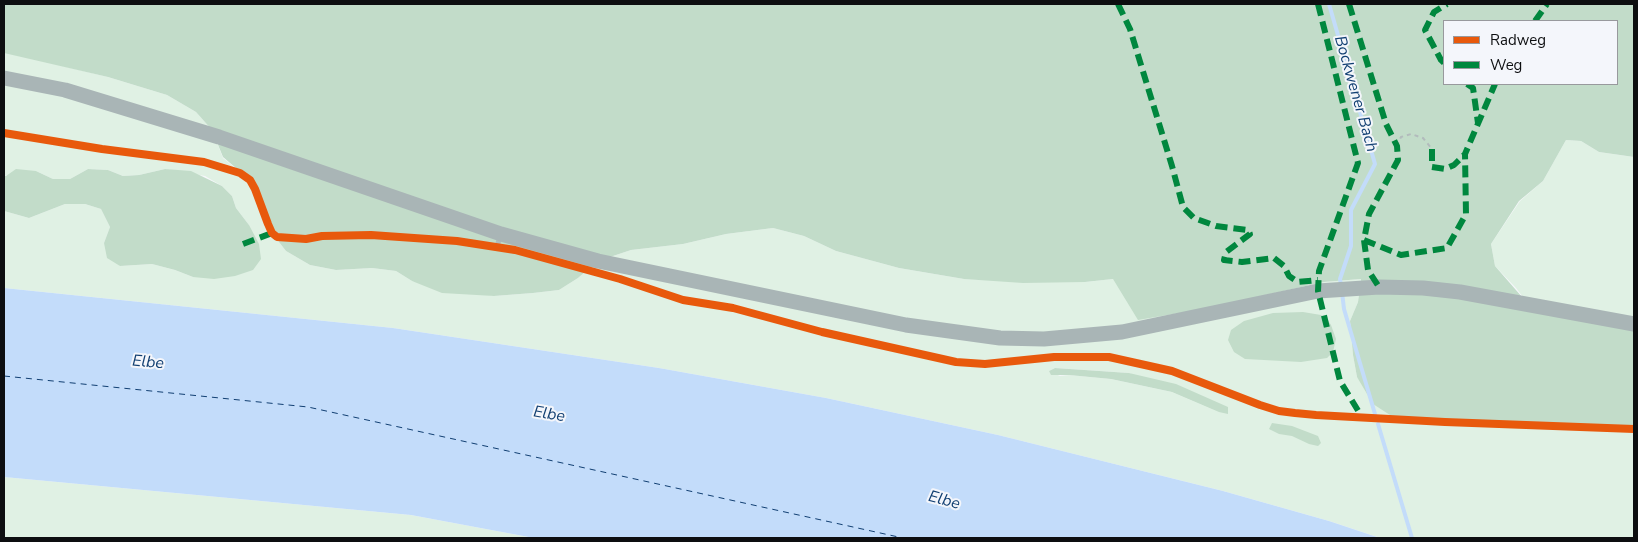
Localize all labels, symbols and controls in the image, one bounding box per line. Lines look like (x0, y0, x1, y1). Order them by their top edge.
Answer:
legend (1443, 20, 1618, 85)
text: Radweg (1490, 30, 1546, 50)
water label: Bockwener Bach (1329, 34, 1381, 154)
text: Weg (1490, 55, 1522, 75)
water label: Elbe (131, 352, 165, 374)
water label: Elbe (532, 403, 566, 427)
water label: Elbe (926, 488, 962, 514)

